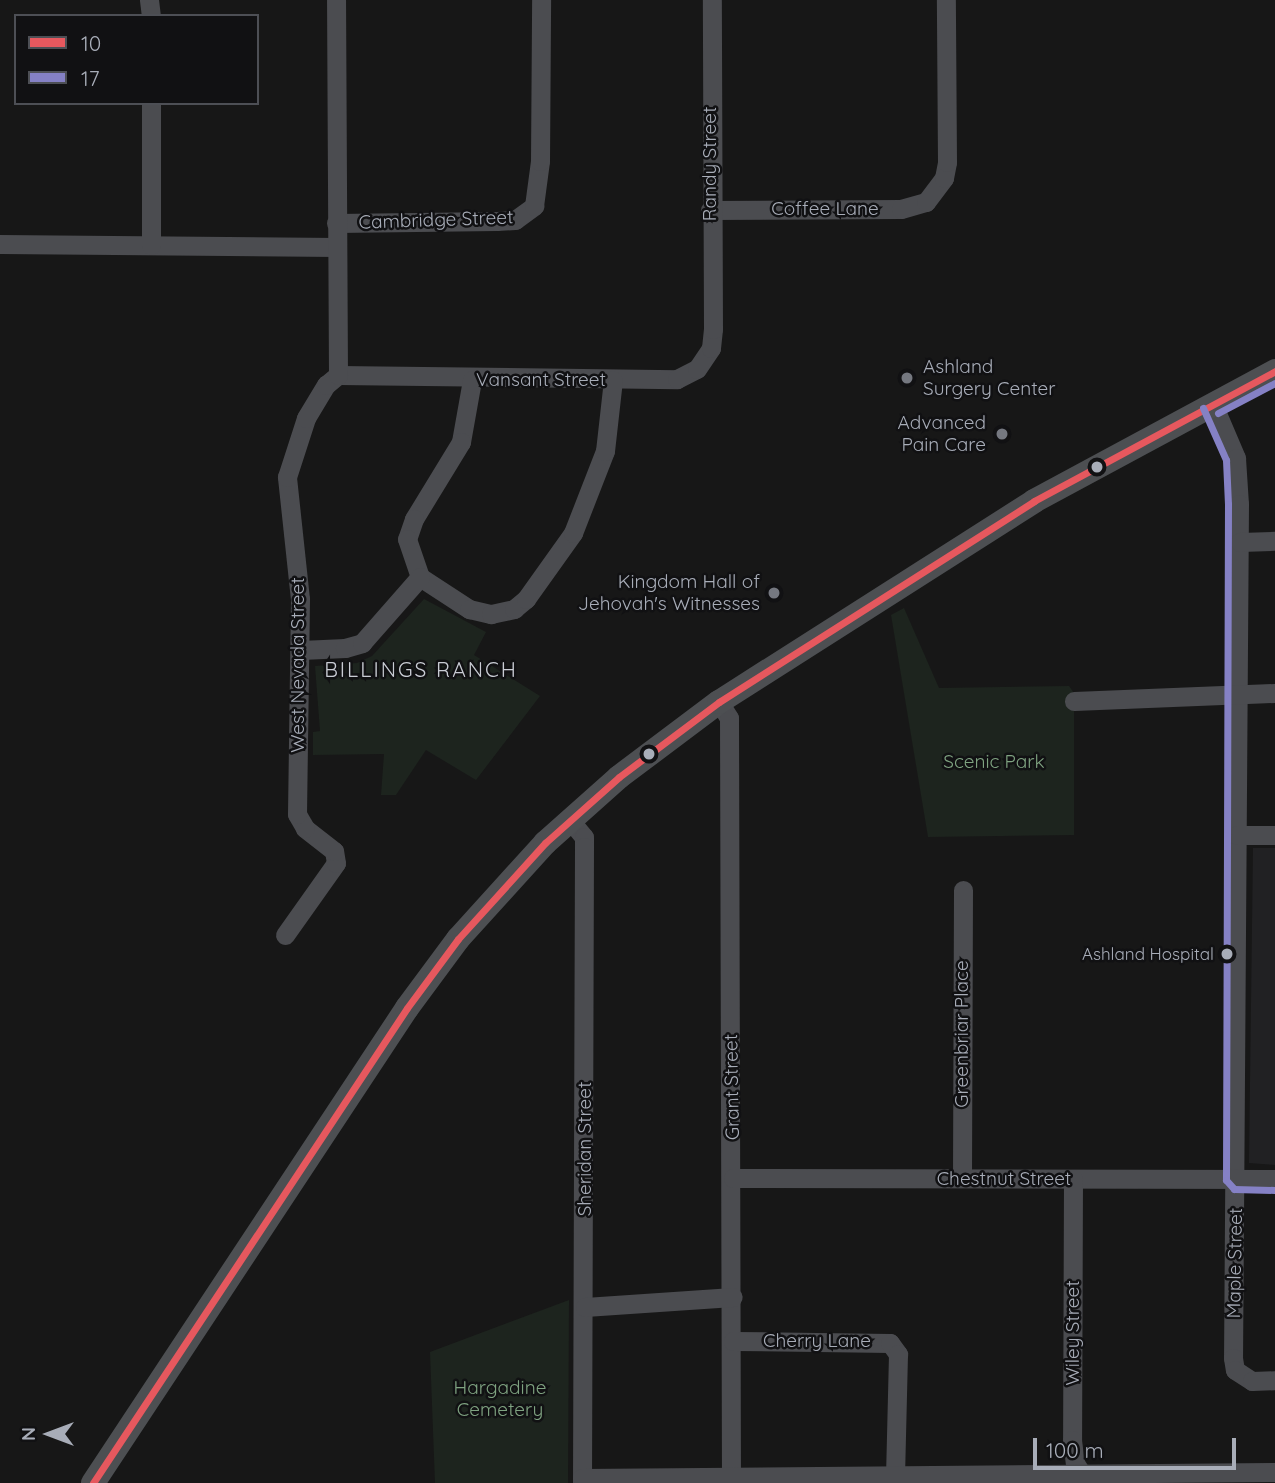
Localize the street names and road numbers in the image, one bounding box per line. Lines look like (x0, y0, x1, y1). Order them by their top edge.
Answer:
street label: Randy Street (699, 107, 721, 221)
street label: Coffee Lane (771, 198, 879, 220)
street label: Cambridge Street (358, 206, 514, 234)
street label: Vansant Street (476, 369, 606, 391)
street label: West Nevada Street (287, 577, 309, 753)
street label: Greenbriar Place (951, 960, 973, 1108)
street label: Grant Street (720, 1034, 744, 1140)
street label: Sheridan Street (574, 1082, 596, 1216)
street label: Chestnut Street (937, 1168, 1071, 1190)
street label: Maple Street (1223, 1207, 1247, 1319)
street label: Wiley Street (1062, 1280, 1084, 1386)
street label: Cherry Lane (763, 1330, 871, 1352)

